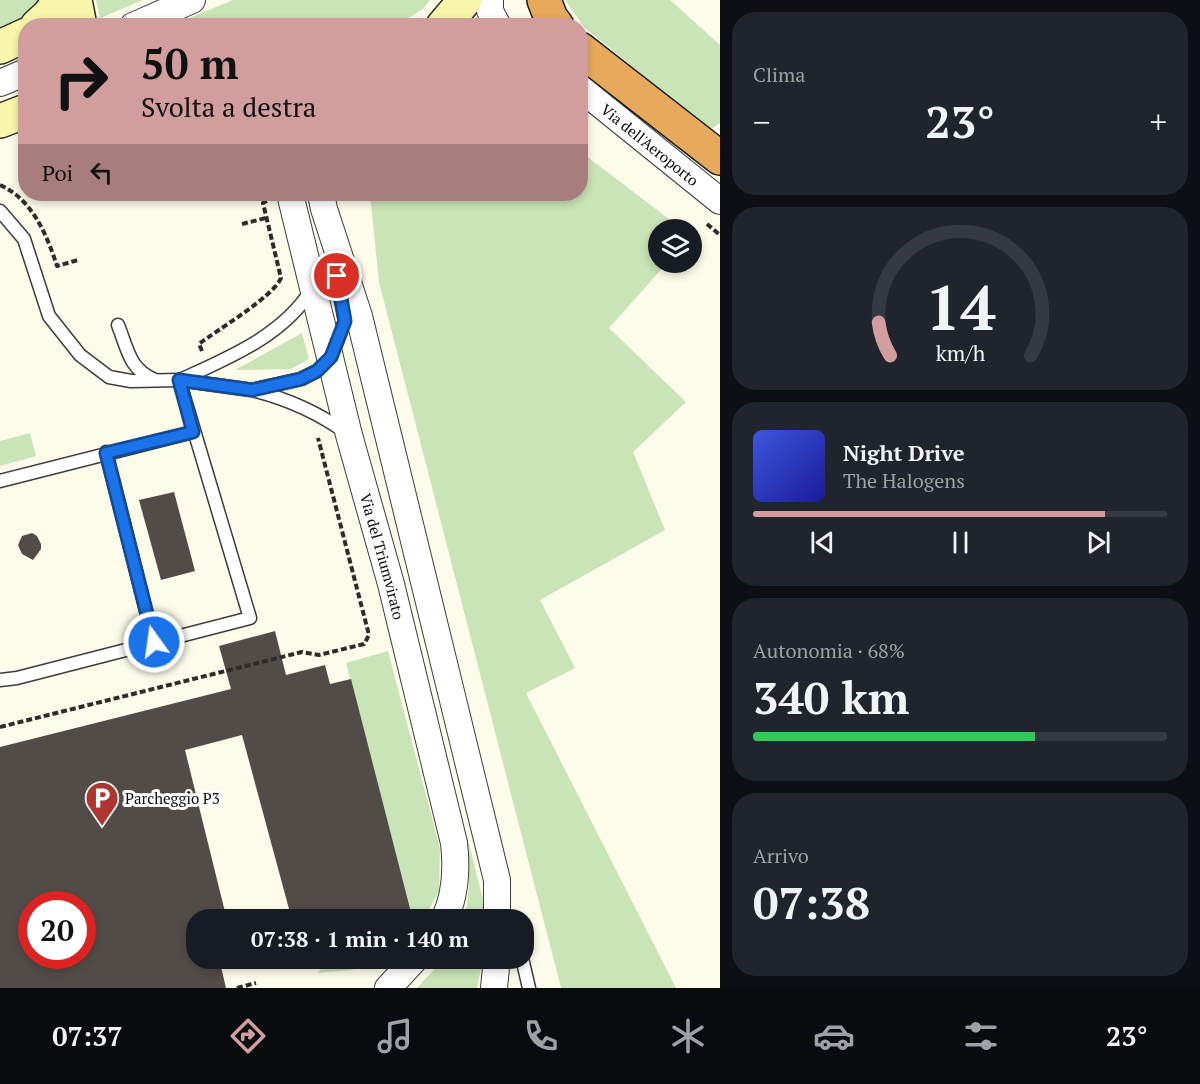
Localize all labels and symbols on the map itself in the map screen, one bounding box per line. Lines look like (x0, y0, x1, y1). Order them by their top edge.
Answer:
street label: Via dell'Aeroporto (597, 99, 703, 190)
pin (311, 250, 362, 301)
street label: Via del Triumvirato (356, 491, 409, 621)
position arrow (122, 610, 186, 674)
parking icon: Parcheggio P3 (84, 780, 120, 827)
place label: Parcheggio P3 (125, 788, 220, 808)
speed limit sign: 20 (18, 891, 96, 969)

